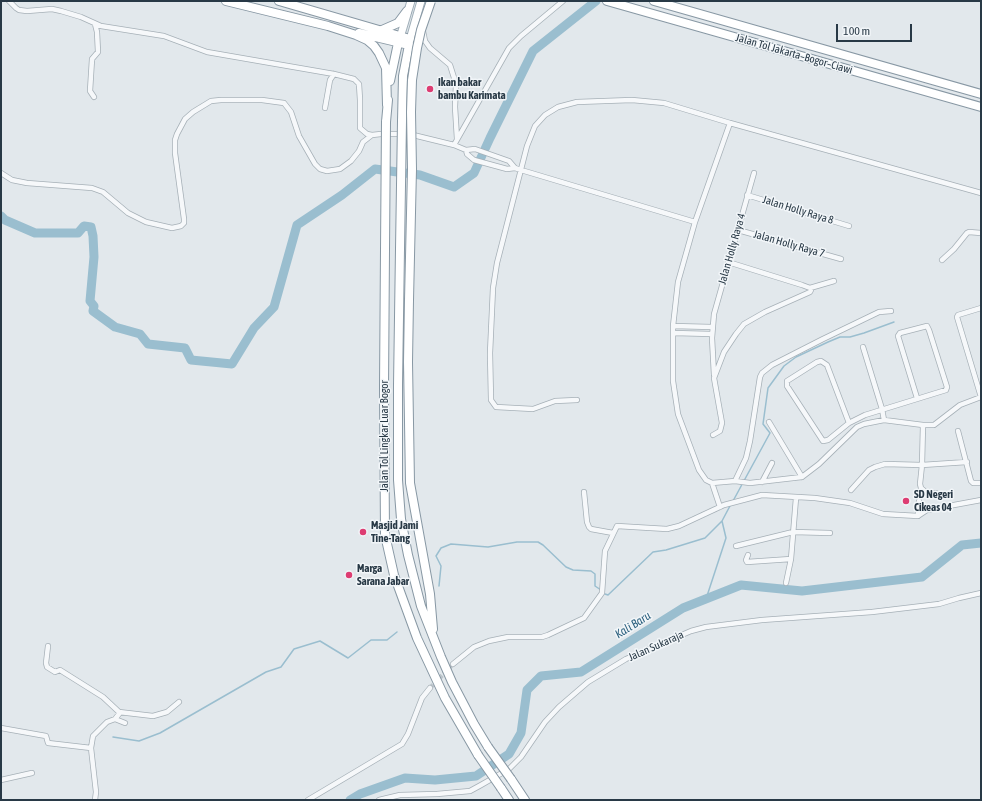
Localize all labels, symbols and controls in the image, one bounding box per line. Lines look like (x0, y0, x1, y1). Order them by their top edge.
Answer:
scale bar (838, 16, 914, 42)
text: 100 m (843, 24, 870, 38)
street label: Jalan Tol Jakarta–Bogor–Ciawi (734, 31, 854, 77)
place label: Ikan bakar bambu Karimata (438, 76, 506, 102)
marker: Ikan bakar bambu Karimata (425, 84, 435, 94)
street label: Jalan Holly Raya 8 (761, 193, 835, 227)
street label: Jalan Holly Raya 4 (716, 212, 748, 286)
street label: Jalan Holly Raya 7 (752, 228, 826, 260)
street label: Jalan Tol Lingkar Luar Bogor (378, 380, 392, 492)
place label: SD Negeri Cikeas 04 (914, 488, 953, 514)
marker: SD Negeri Cikeas 04 (901, 496, 911, 506)
place label: Masjid Jami Tine-Tang (371, 519, 418, 545)
marker: Masjid Jami Tine-Tang (358, 527, 368, 537)
place label: Marga Sarana Jabar (357, 562, 409, 588)
marker: Marga Sarana Jabar (344, 570, 354, 580)
water label: Kali Baru (612, 608, 654, 642)
street label: Jalan Sukaraja (626, 628, 686, 664)

